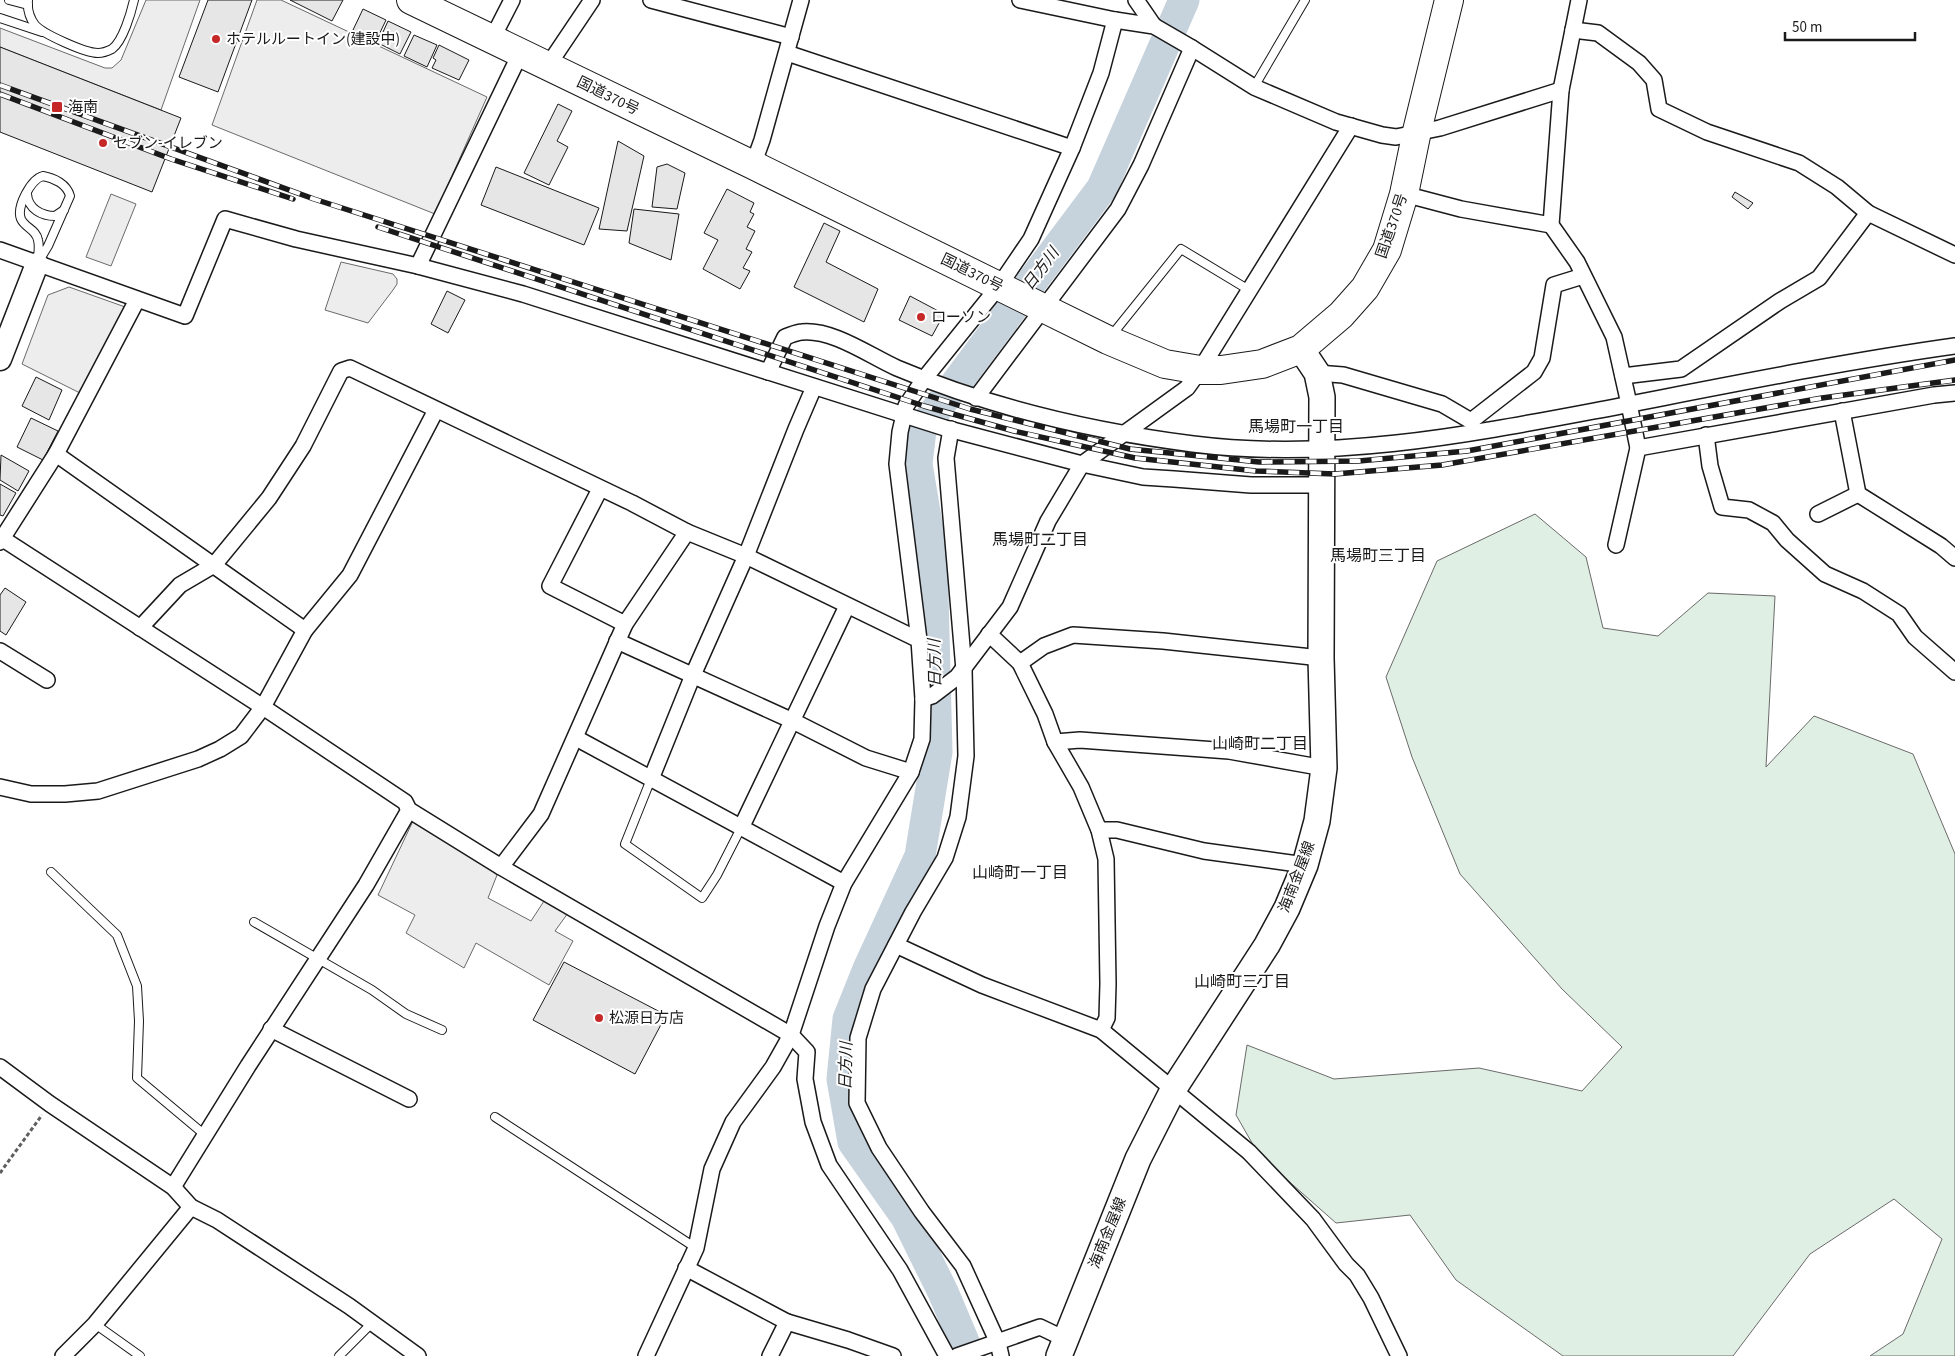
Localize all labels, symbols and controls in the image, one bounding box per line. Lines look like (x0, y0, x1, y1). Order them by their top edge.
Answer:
scale bar (1785, 10, 1915, 42)
text: 50 m (1792, 17, 1822, 38)
place label: ホテルルートイン(建設中) (226, 29, 400, 50)
marker: ホテルルートイン(建設中) (210, 33, 222, 45)
street label: 国道370号 (573, 72, 643, 120)
place label: 海南 (68, 97, 98, 118)
marker: 海南 (50, 100, 64, 114)
place label: セブン-イレブン (113, 133, 223, 154)
marker: セブン-イレブン (97, 137, 109, 149)
street label: 国道370号 (1371, 191, 1413, 261)
water label: 日方川 (1018, 242, 1065, 295)
street label: 国道370号 (937, 249, 1007, 297)
place label: ローソン (931, 307, 991, 328)
marker: ローソン (915, 311, 927, 323)
district label: 馬場町一丁目 (1248, 416, 1344, 438)
district label: 馬場町二丁目 (992, 529, 1088, 551)
district label: 馬場町三丁目 (1330, 545, 1426, 567)
water label: 日方川 (924, 637, 946, 687)
district label: 山崎町二丁目 (1212, 733, 1308, 755)
street label: 海南金屋線 (1274, 838, 1320, 916)
district label: 山崎町一丁目 (972, 862, 1068, 884)
district label: 山崎町三丁目 (1194, 971, 1290, 993)
place label: 松源日方店 (609, 1008, 684, 1029)
marker: 松源日方店 (593, 1012, 605, 1024)
water label: 日方川 (835, 1040, 857, 1090)
street label: 海南金屋線 (1084, 1194, 1132, 1272)

